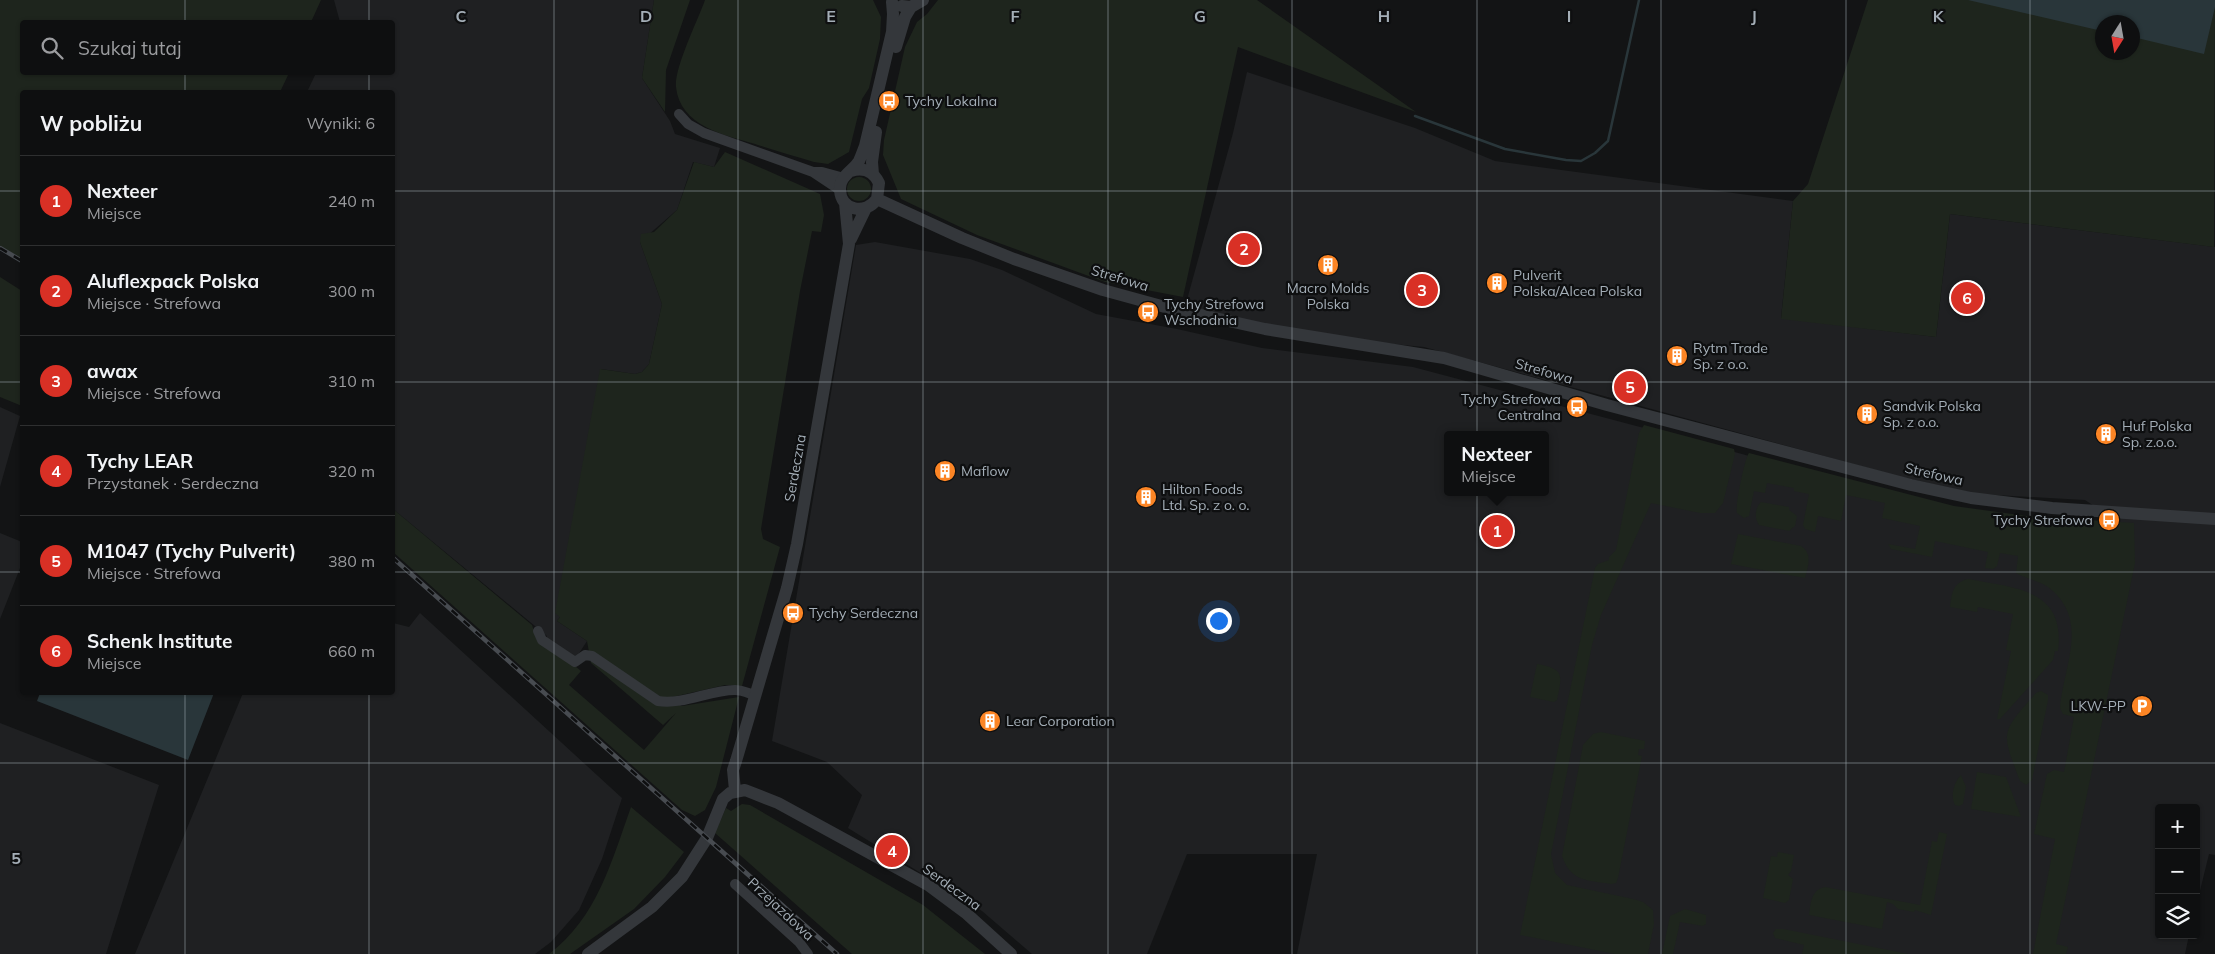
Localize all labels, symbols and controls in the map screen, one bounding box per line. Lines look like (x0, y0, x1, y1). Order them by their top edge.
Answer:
text: C (456, 6, 467, 26)
text: D (640, 6, 652, 26)
text: E (826, 6, 836, 26)
text: F (1010, 6, 1020, 26)
text: G (1194, 6, 1206, 26)
text: H (1378, 6, 1390, 26)
text: I (1567, 6, 1571, 26)
text: J (1751, 6, 1757, 26)
text: K (1933, 6, 1945, 26)
north arrow (2095, 15, 2140, 60)
search box (20, 20, 395, 75)
icon: search (38, 34, 66, 62)
text: Szukaj tutaj (78, 36, 181, 60)
bus stop icon: Tychy Lokalna (877, 89, 901, 113)
place label: Tychy Lokalna (905, 92, 997, 110)
text: W pobliżu (40, 110, 142, 136)
text: Wyniki: 6 (306, 113, 375, 133)
text: Nexteer (87, 179, 158, 203)
text: 1 (51, 191, 61, 211)
text: 240 m (328, 191, 375, 211)
text: Miejsce (87, 203, 141, 223)
pin: 2 (1228, 230, 1260, 268)
building icon: Macro Molds Polska (1316, 253, 1340, 277)
street label: Strefowa (1089, 261, 1151, 295)
place label: Pulverit Polska/Alcea Polska (1513, 266, 1642, 300)
text: Aluflexpack Polska (87, 269, 259, 293)
pin: 3 (1406, 271, 1438, 309)
building icon: Pulverit Polska/Alcea Polska (1485, 271, 1509, 295)
place label: Macro Molds Polska (1287, 279, 1369, 313)
pin: 6 (1951, 279, 1983, 317)
text: 2 (51, 281, 61, 301)
text: 300 m (328, 281, 375, 301)
text: Miejsce · Strefowa (87, 293, 221, 313)
place label: Tychy Strefowa Wschodnia (1164, 295, 1264, 329)
bus stop icon: Tychy Strefowa Wschodnia (1136, 300, 1160, 324)
place label: Rytm Trade Sp. z o.o. (1693, 339, 1768, 373)
building icon: Rytm Trade Sp. z o.o. (1665, 344, 1689, 368)
street label: Strefowa (1513, 354, 1575, 388)
text: awax (87, 359, 137, 383)
pin: 5 (1614, 368, 1646, 406)
text: 3 (51, 371, 61, 391)
text: 310 m (328, 371, 375, 391)
text: Miejsce · Strefowa (87, 383, 221, 403)
place label: Tychy Strefowa Centralna (1461, 390, 1561, 424)
bus stop icon: Tychy Strefowa Centralna (1565, 395, 1589, 419)
place label: Sandvik Polska Sp. z o.o. (1883, 397, 1981, 431)
building icon: Sandvik Polska Sp. z o.o. (1855, 402, 1879, 426)
place label: Huf Polska Sp. z.o.o. (2122, 417, 2192, 451)
building icon: Huf Polska Sp. z.o.o. (2094, 422, 2118, 446)
popup (1444, 431, 1549, 496)
street label: Serdeczna (780, 433, 810, 503)
text: Nexteer (1461, 442, 1532, 466)
text: Tychy LEAR (87, 449, 193, 473)
building icon: Maflow (933, 459, 957, 483)
street label: Strefowa (1903, 459, 1965, 489)
text: 4 (51, 461, 61, 481)
text: 320 m (328, 461, 375, 481)
place label: Maflow (961, 462, 1010, 480)
text: Miejsce (1461, 466, 1516, 486)
text: Przystanek · Serdeczna (87, 473, 259, 493)
place label: Hilton Foods Ltd. Sp. z o. o. (1162, 480, 1249, 514)
building icon: Hilton Foods Ltd. Sp. z o. o. (1134, 485, 1158, 509)
bus stop icon: Tychy Strefowa (2097, 508, 2121, 532)
place label: Tychy Strefowa (1993, 511, 2093, 529)
pin: 1 (1481, 512, 1513, 550)
text: M1047 (Tychy Pulverit) (87, 539, 296, 563)
text: 5 (51, 551, 61, 571)
text: 380 m (328, 551, 375, 571)
text: Miejsce · Strefowa (87, 563, 221, 583)
bus stop icon: Tychy Serdeczna (781, 601, 805, 625)
place label: Tychy Serdeczna (809, 604, 918, 622)
your location (1206, 608, 1232, 634)
text: Schenk Institute (87, 629, 232, 653)
text: 6 (51, 641, 61, 661)
text: 660 m (328, 641, 375, 661)
text: Miejsce (87, 653, 141, 673)
parking icon: LKW-PP (2130, 694, 2154, 718)
place label: LKW-PP (2071, 697, 2126, 715)
building icon: Lear Corporation (978, 709, 1002, 733)
place label: Lear Corporation (1006, 712, 1115, 730)
map controls (2155, 804, 2200, 939)
button: + (2155, 804, 2200, 849)
pin: 4 (876, 832, 908, 870)
text: 5 (11, 848, 21, 868)
button: − (2155, 849, 2200, 894)
street label: Serdeczna (919, 860, 985, 914)
street label: Przejazdowa (744, 874, 818, 944)
button: layers (2155, 894, 2200, 939)

